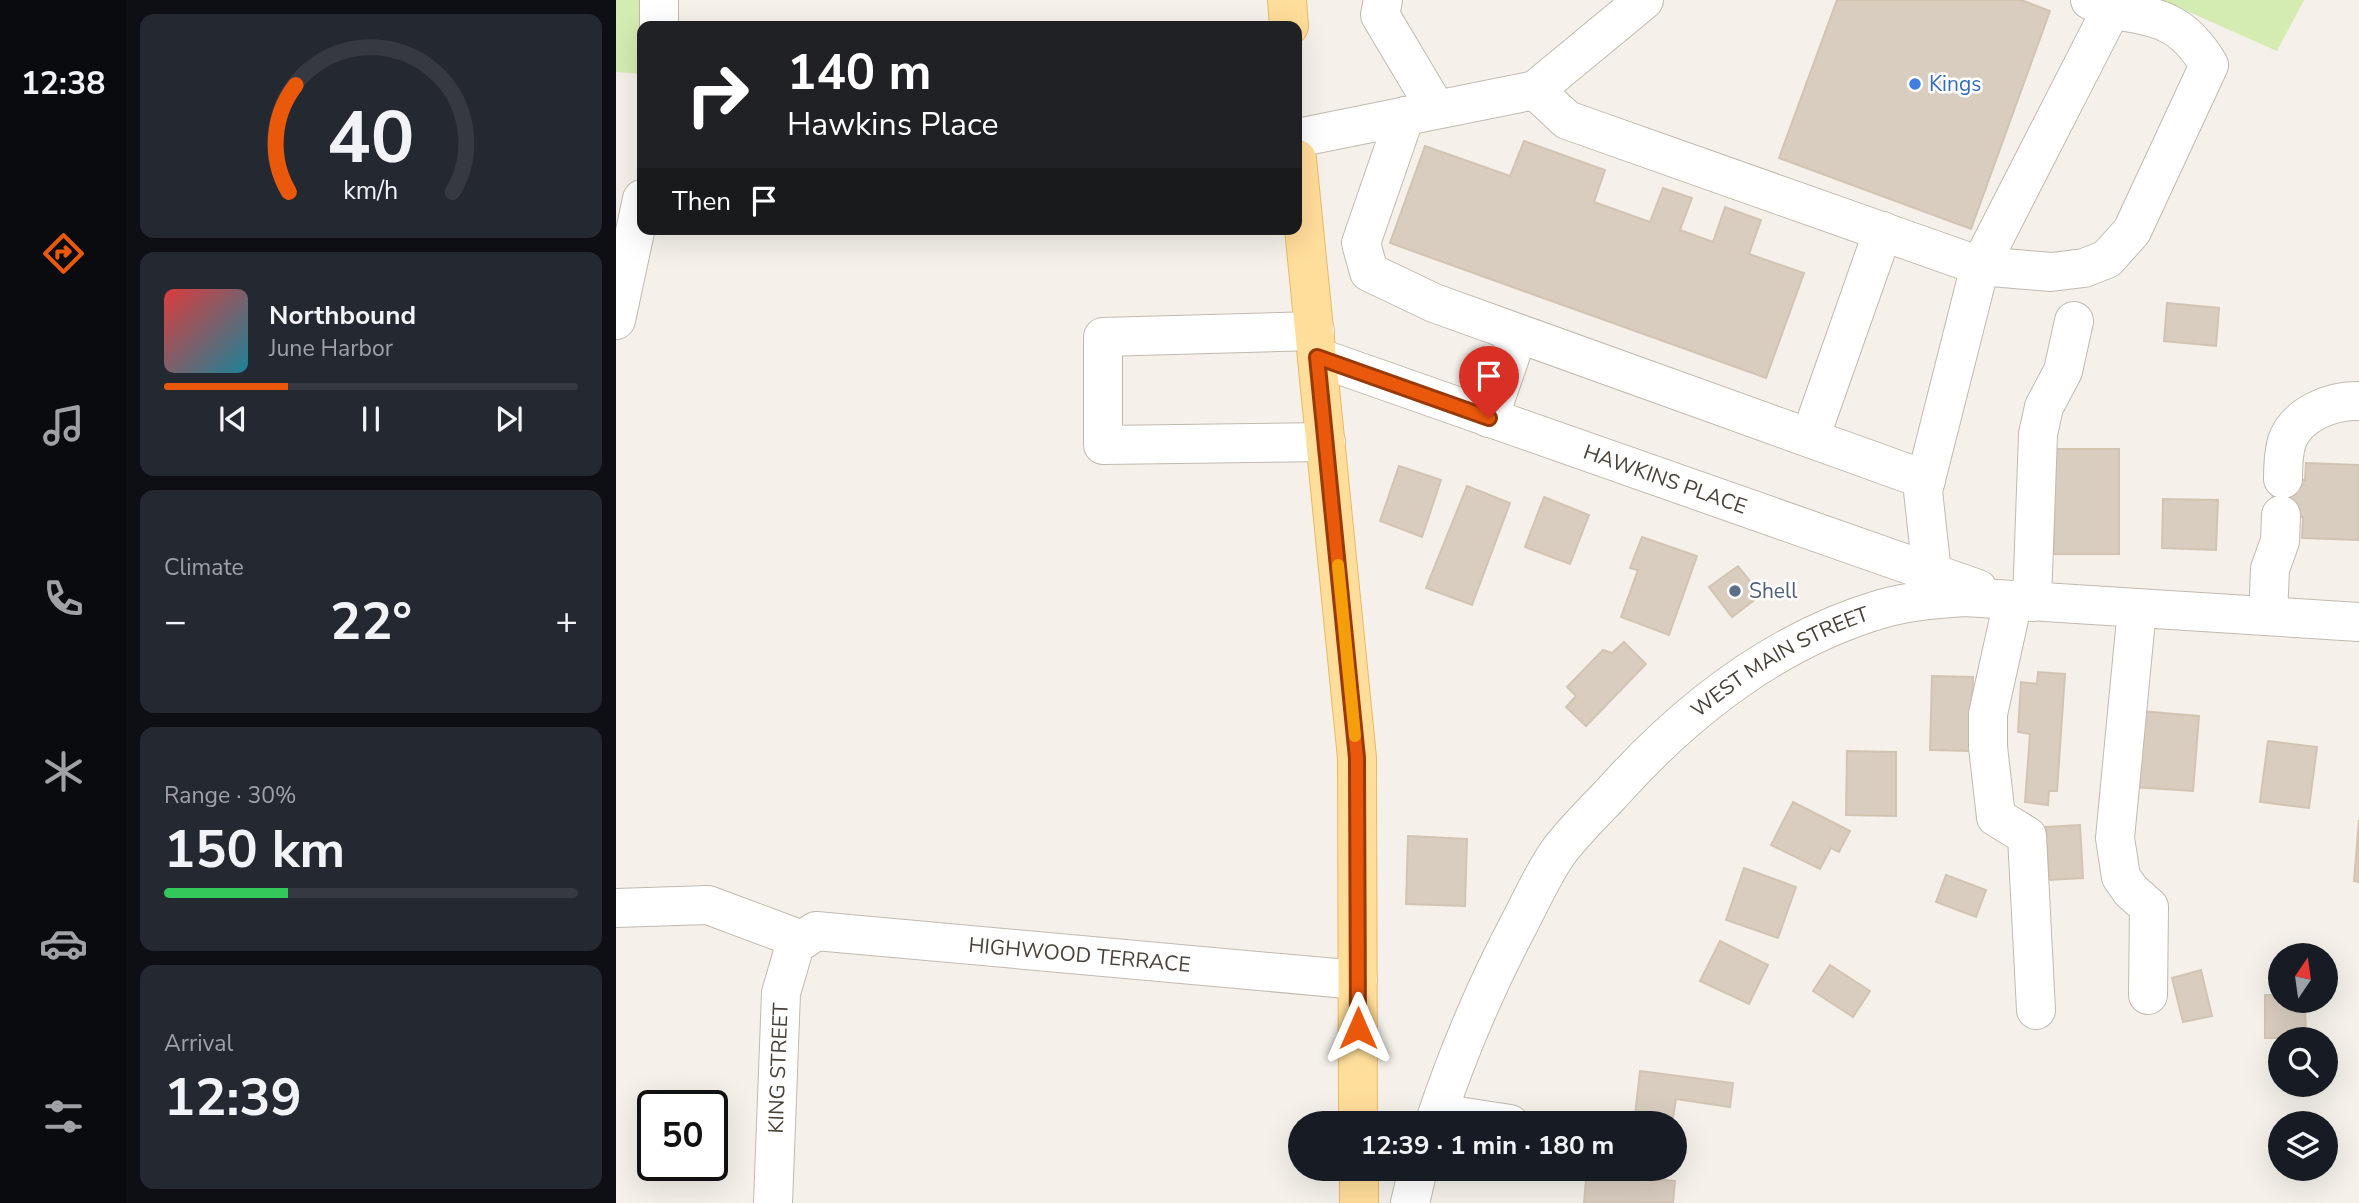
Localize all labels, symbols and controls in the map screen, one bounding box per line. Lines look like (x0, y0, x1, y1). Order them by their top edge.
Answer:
text: 140 m (787, 39, 931, 106)
icon: right (672, 49, 763, 140)
text: 12:38 (21, 62, 105, 105)
place label: Kings (1929, 70, 1981, 98)
marker: Kings (1907, 76, 1923, 92)
text: 40 (327, 88, 415, 188)
text: Hawkins Place (787, 103, 999, 146)
text: km/h (343, 174, 399, 208)
icon: arrive (745, 182, 783, 220)
text: Then (672, 184, 731, 219)
icon: directions (39, 229, 88, 278)
text: Northbound (269, 298, 416, 333)
text: June Harbor (269, 333, 393, 364)
pin (1459, 346, 1519, 418)
icon: arrive (1470, 357, 1508, 395)
icon: previous (214, 400, 252, 438)
icon: pause (352, 400, 390, 438)
icon: next (490, 400, 528, 438)
icon: music (39, 401, 88, 450)
street label: HAWKINS PLACE (1580, 438, 1751, 521)
text: Climate (164, 552, 244, 583)
icon: phone (39, 574, 88, 623)
place label: Shell (1749, 577, 1798, 605)
marker: Shell (1727, 583, 1743, 599)
text: 22° (330, 586, 412, 657)
text: − (164, 596, 187, 647)
text: + (555, 596, 578, 647)
street label: WEST MAIN STREET (1685, 600, 1873, 724)
icon: climate (39, 747, 88, 796)
text: Range · 30% (164, 780, 296, 811)
text: 150 km (164, 814, 345, 885)
icon: car (39, 919, 88, 968)
street label: HIGHWOOD TERRACE (967, 931, 1192, 979)
north arrow (2268, 943, 2338, 1013)
map controls (2268, 943, 2338, 1181)
position arrow (1321, 991, 1395, 1065)
street label: KING STREET (762, 1002, 795, 1134)
button: search (2268, 1027, 2338, 1097)
text: Arrival (164, 1028, 233, 1059)
text: 12:39 (164, 1062, 302, 1133)
speed limit sign: 50 (637, 1090, 728, 1181)
icon: filters (39, 1092, 88, 1141)
button: layers (2268, 1111, 2338, 1181)
text: 12:39 · 1 min · 180 m (1361, 1128, 1614, 1163)

